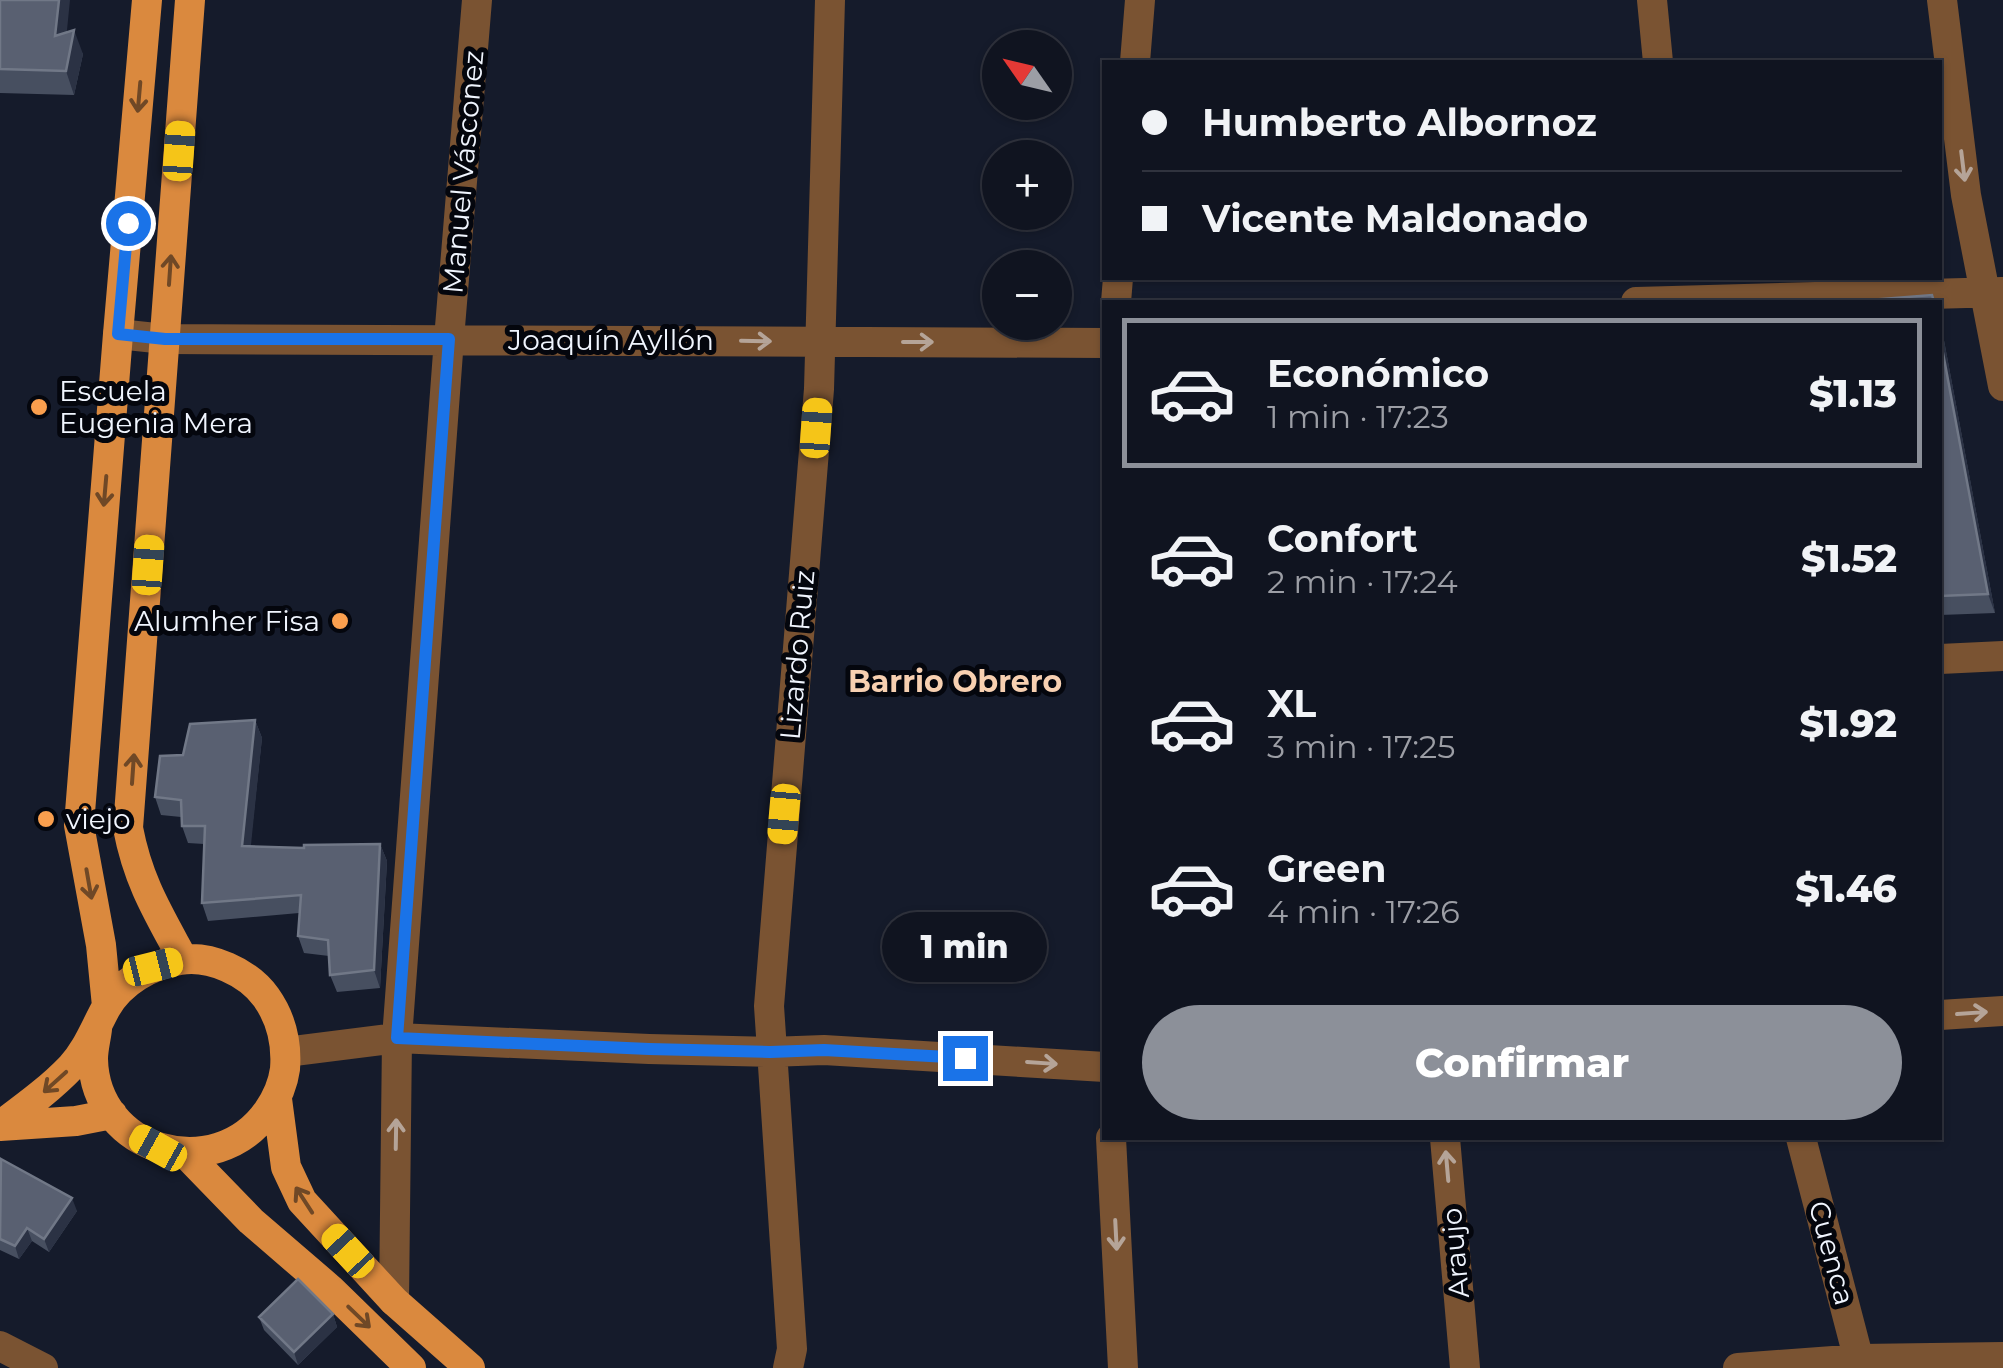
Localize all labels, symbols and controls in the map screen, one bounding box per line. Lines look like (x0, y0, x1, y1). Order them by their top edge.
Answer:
north arrow (982, 30, 1072, 120)
map controls (982, 30, 1072, 340)
street label: Manuel Vásconez (435, 49, 491, 295)
one-way arrow (129, 81, 148, 113)
text: Humberto Albornoz (1202, 99, 1597, 146)
car (162, 120, 196, 182)
button: + (982, 140, 1072, 230)
one-way arrow (1954, 149, 1973, 182)
text: Vicente Maldonado (1202, 195, 1588, 242)
route start (106, 201, 151, 246)
button: − (982, 250, 1072, 340)
one-way arrow (161, 255, 180, 287)
street label: Joaquín Ayllón (507, 323, 714, 357)
one-way arrow (740, 332, 772, 351)
one-way arrow (902, 332, 934, 352)
icon: car (1147, 348, 1237, 438)
text: Económico (1267, 350, 1489, 397)
text: $1.13 (1809, 370, 1897, 417)
place label: Escuela Eugenia Mera (59, 374, 253, 440)
marker: Escuela Eugenia Mera (28, 396, 50, 418)
car (799, 397, 833, 459)
text: 1 min · 17:23 (1267, 397, 1449, 436)
one-way arrow (96, 474, 115, 506)
icon: car (1147, 513, 1237, 603)
text: Confort (1267, 515, 1418, 562)
car (131, 534, 165, 596)
text: $1.52 (1801, 535, 1897, 582)
text: 2 min · 17:24 (1267, 562, 1458, 601)
street label: Lizardo Ruiz (773, 569, 821, 741)
place label: Alumher Fisa (134, 604, 320, 638)
marker: Alumher Fisa (329, 610, 351, 632)
district label: Barrio Obrero (848, 663, 1062, 700)
icon: car (1147, 678, 1237, 768)
text: XL (1267, 680, 1316, 727)
text: $1.92 (1799, 700, 1897, 747)
text: 3 min · 17:25 (1267, 727, 1455, 766)
one-way arrow (124, 753, 143, 786)
car (766, 783, 802, 845)
place label: viejo (66, 802, 131, 836)
marker: viejo (35, 808, 57, 830)
icon: car (1147, 843, 1237, 933)
text: Green (1267, 845, 1387, 892)
text: $1.46 (1795, 865, 1897, 912)
one-way arrow (81, 867, 100, 899)
text: 4 min · 17:26 (1267, 892, 1460, 931)
callout: 1 min (882, 913, 1048, 983)
text: 1 min (920, 927, 1009, 966)
car (120, 945, 186, 989)
one-way arrow (1955, 1003, 1987, 1022)
button: Confirmar (1142, 1005, 1902, 1120)
route end (943, 1036, 988, 1081)
one-way arrow (1026, 1054, 1058, 1073)
one-way arrow (42, 1070, 68, 1092)
one-way arrow (386, 1118, 406, 1150)
car (124, 1120, 192, 1176)
one-way arrow (1438, 1151, 1457, 1183)
one-way arrow (294, 1186, 315, 1214)
street label: Cuenca (1802, 1197, 1862, 1309)
street label: Araujo (1434, 1206, 1476, 1300)
one-way arrow (1107, 1218, 1126, 1250)
car (317, 1219, 379, 1283)
one-way arrow (346, 1305, 370, 1329)

